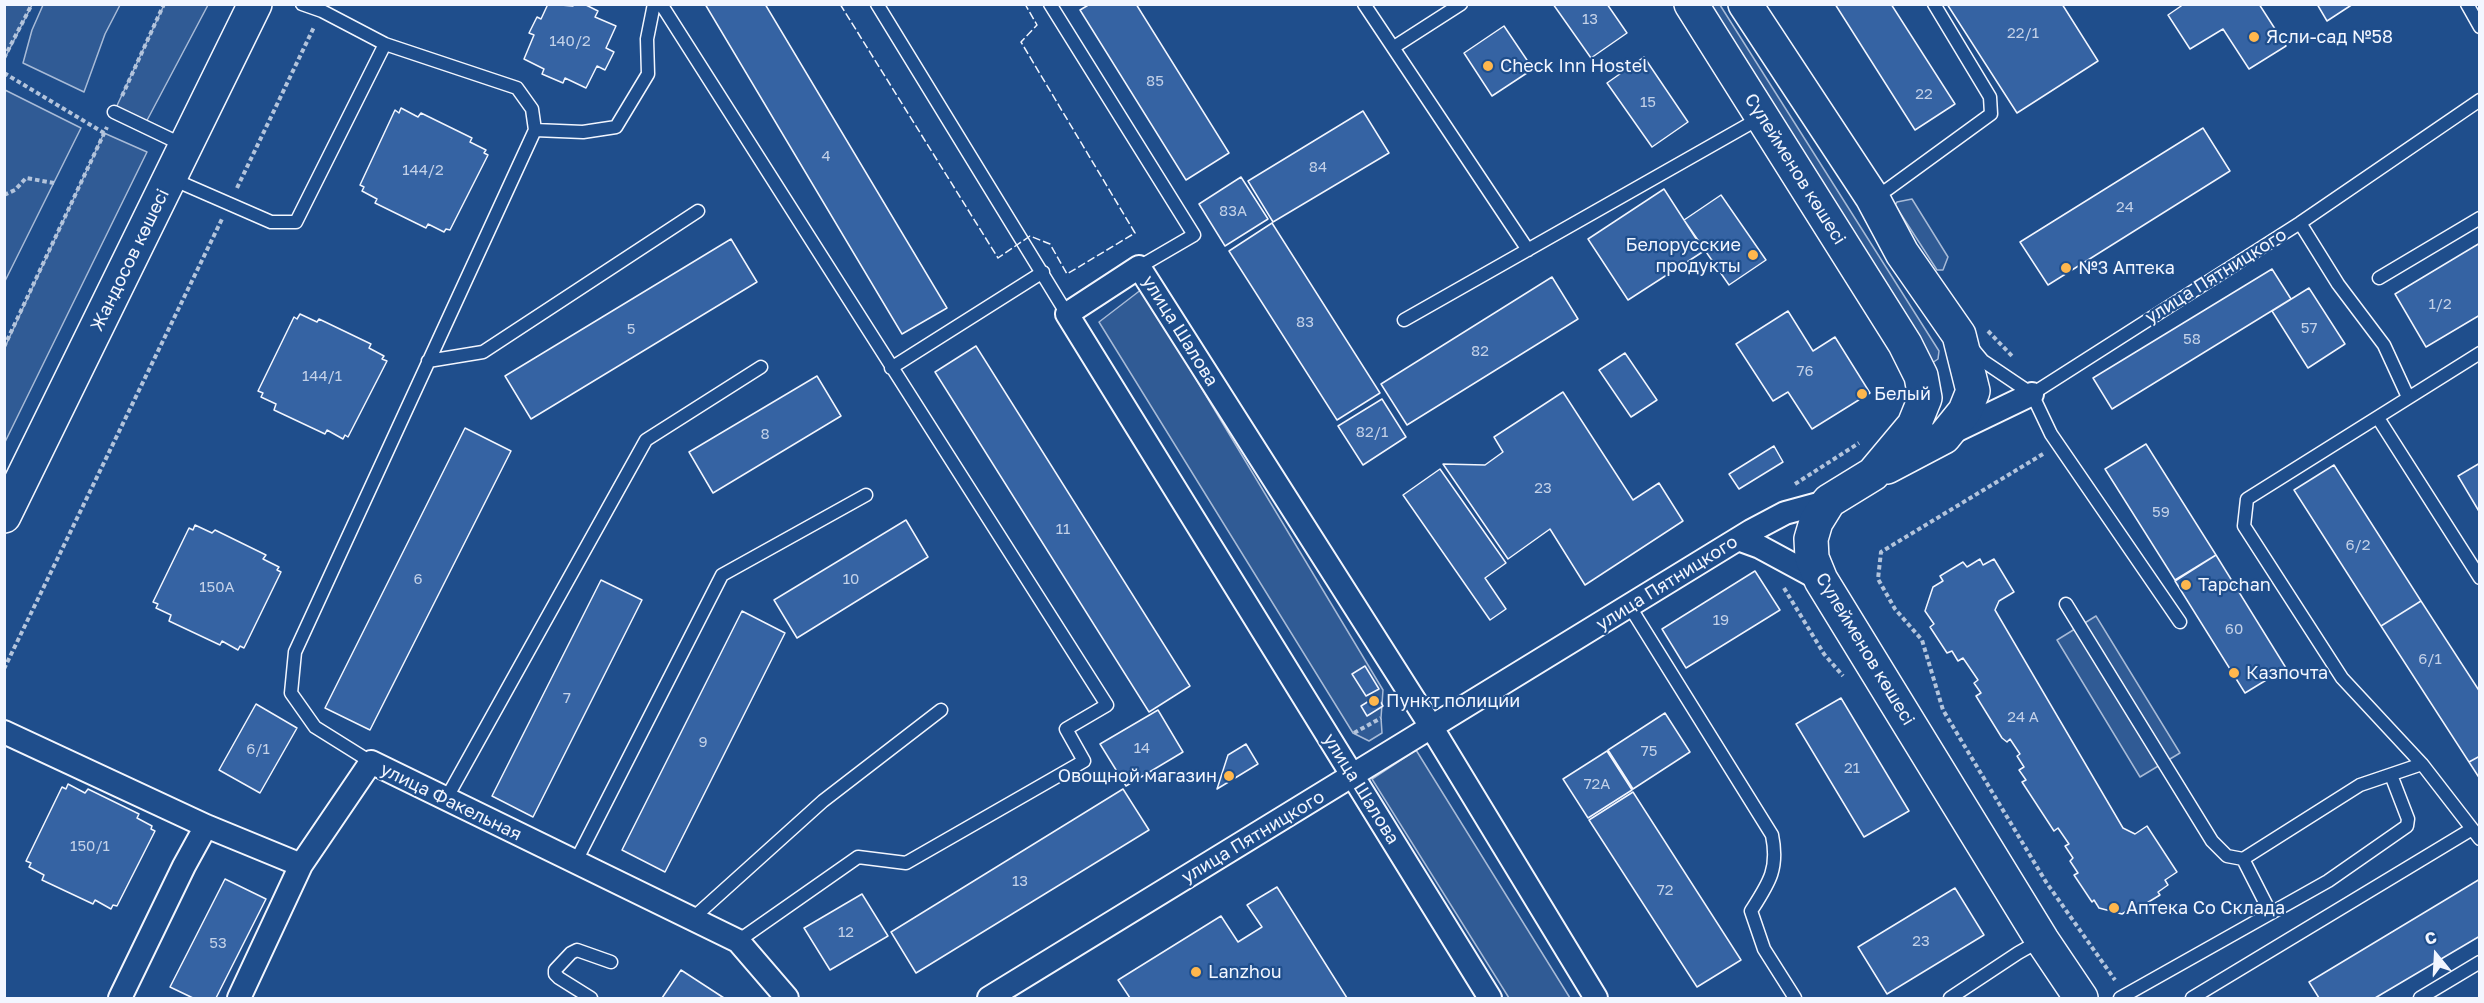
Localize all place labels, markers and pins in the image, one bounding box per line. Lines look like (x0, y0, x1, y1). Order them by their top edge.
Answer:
place label: Ясли-сад №58 (2266, 26, 2393, 48)
marker: Ясли-сад №58 (2247, 30, 2261, 44)
place label: Check Inn Hostel (1500, 55, 1648, 77)
marker: Check Inn Hostel (1481, 59, 1495, 73)
place label: Белорусские продукты (1626, 234, 1741, 276)
marker: Белорусские продукты (1746, 248, 1760, 262)
place label: №3 Аптека (2078, 257, 2175, 279)
marker: №3 Аптека (2059, 261, 2073, 275)
place label: Белый (1874, 383, 1931, 405)
marker: Белый (1855, 387, 1869, 401)
place label: Tapchan (2198, 574, 2271, 596)
marker: Tapchan (2179, 578, 2193, 592)
place label: Казпочта (2246, 662, 2328, 684)
marker: Казпочта (2227, 666, 2241, 680)
place label: Пункт полиции (1386, 690, 1520, 712)
marker: Пункт полиции (1367, 694, 1381, 708)
place label: Овощной магазин (1058, 765, 1217, 787)
marker: Овощной магазин (1222, 769, 1236, 783)
place label: Аптека Со Склада (2126, 897, 2285, 919)
marker: Аптека Со Склада (2107, 901, 2121, 915)
place label: Lanzhou (1208, 961, 1282, 983)
marker: Lanzhou (1189, 965, 1203, 979)

